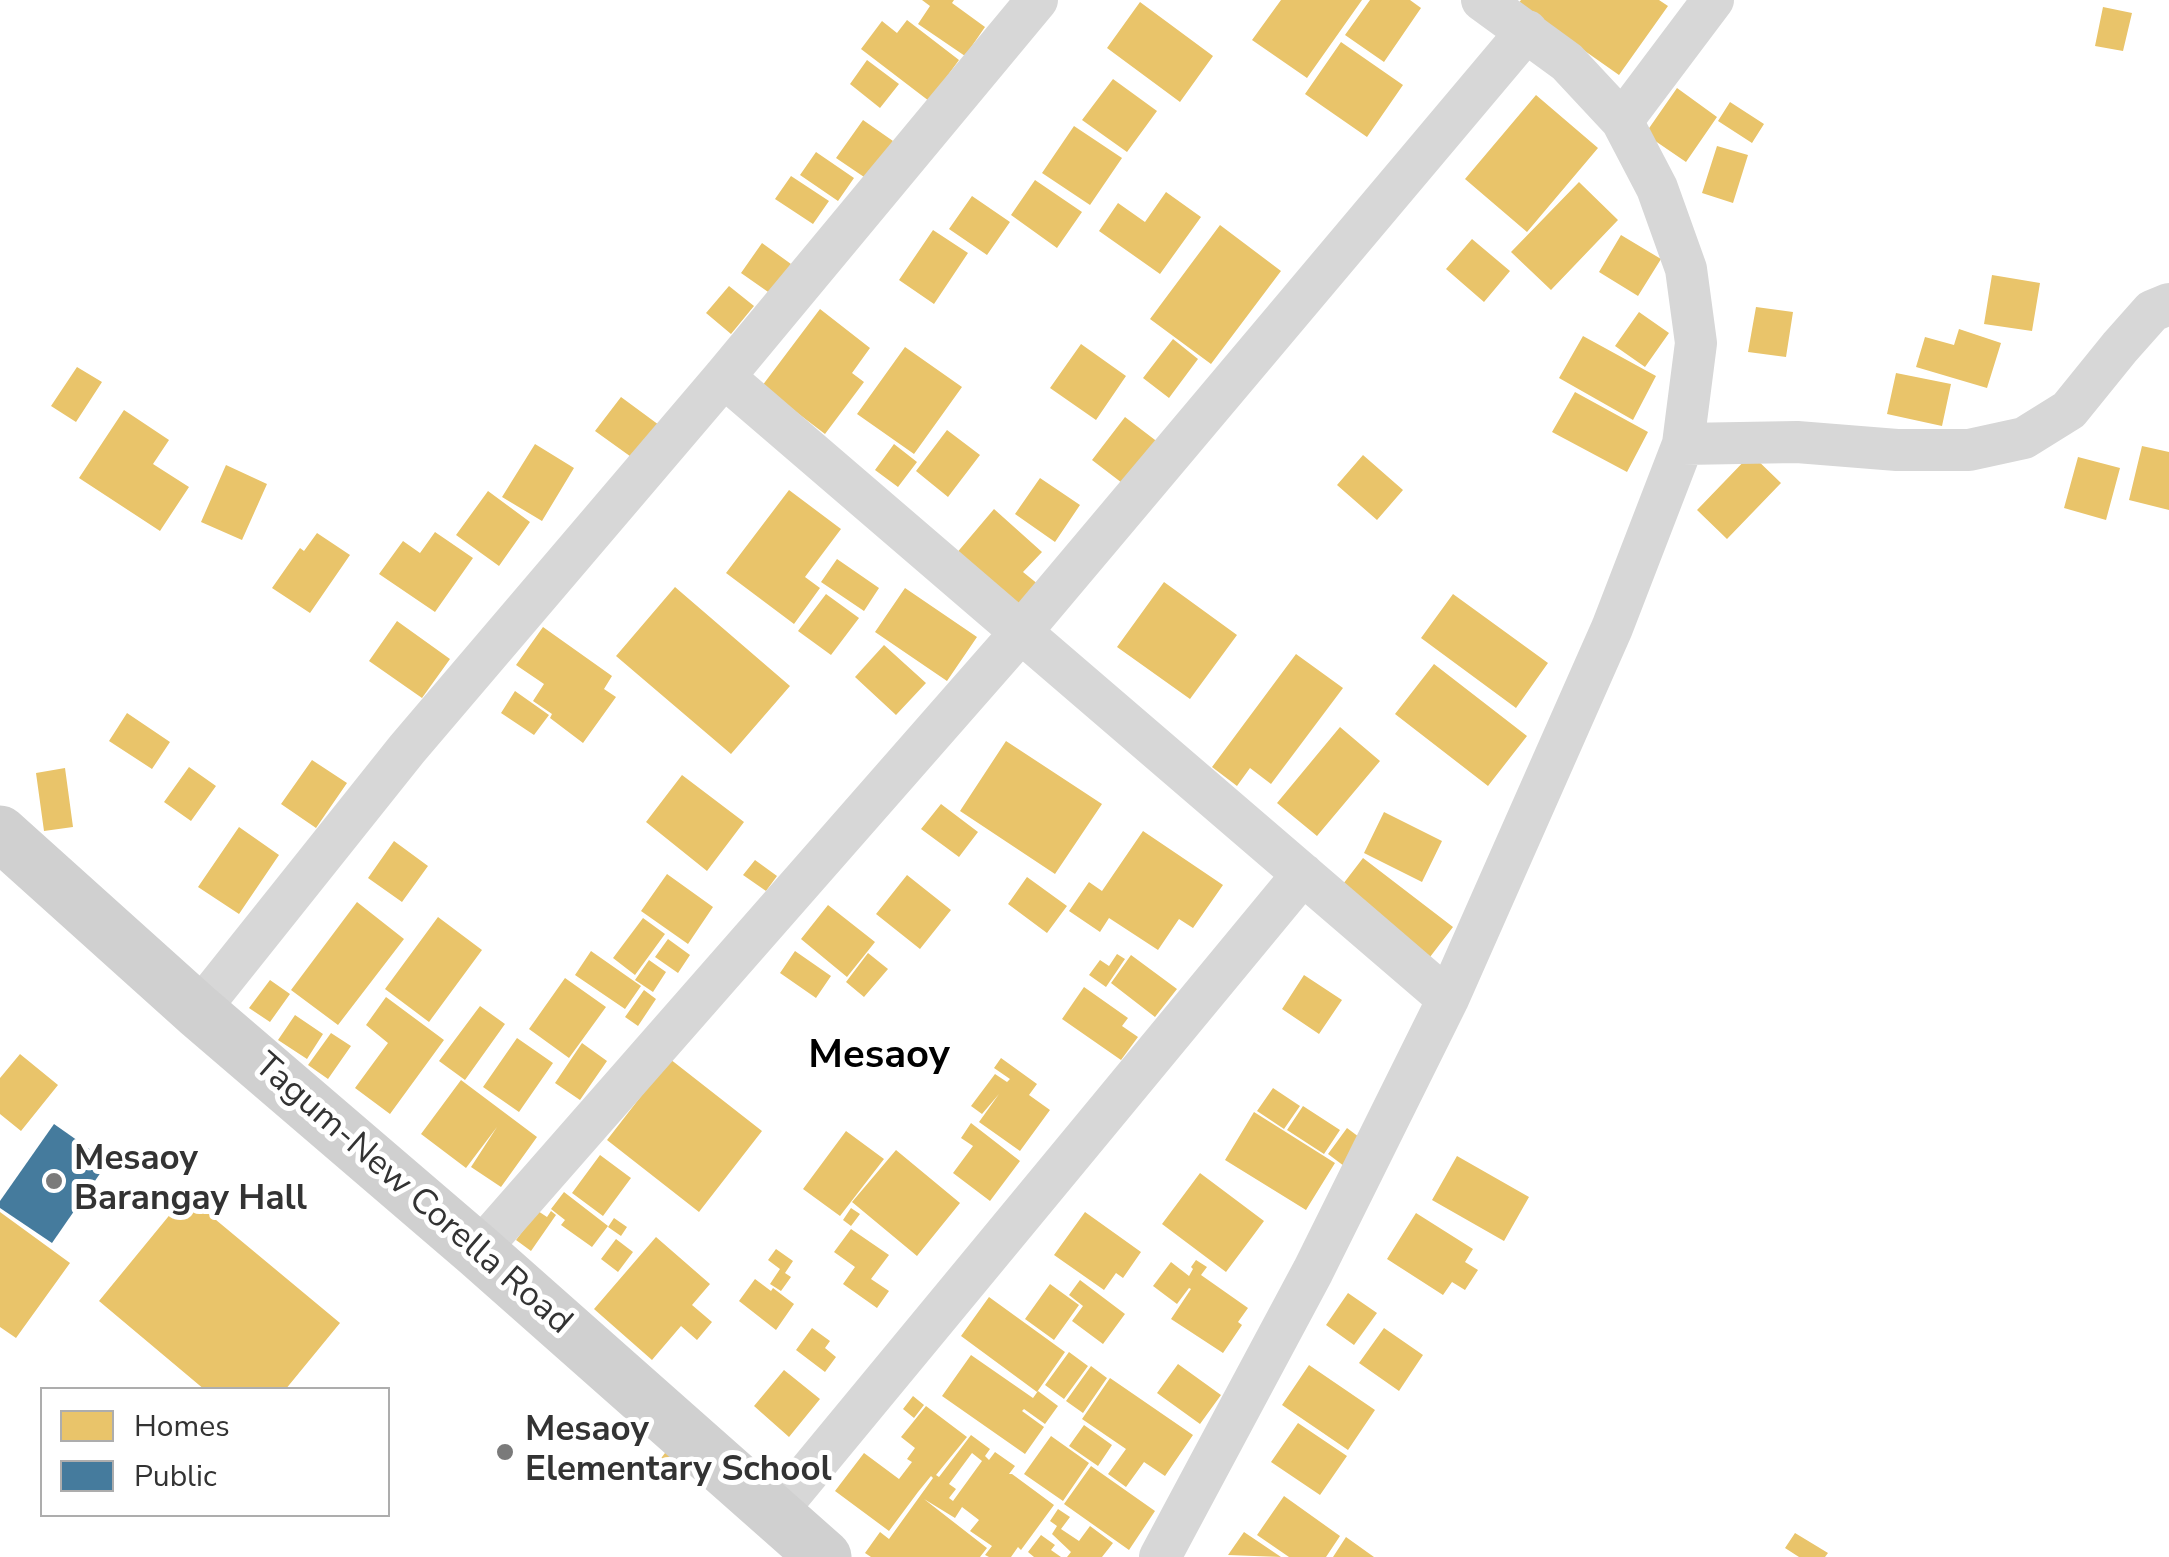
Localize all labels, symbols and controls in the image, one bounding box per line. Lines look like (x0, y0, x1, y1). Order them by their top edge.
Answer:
district label: Mesaoy (808, 1033, 950, 1081)
street label: Tagum-New Corella Road (245, 1046, 579, 1344)
place label: Mesaoy Barangay Hall (74, 1140, 307, 1222)
marker: Mesaoy Barangay Hall (43, 1170, 65, 1192)
legend (40, 1387, 390, 1517)
text: Homes (134, 1406, 230, 1447)
place label: Mesaoy Elementary School (525, 1411, 832, 1493)
marker: Mesaoy Elementary School (494, 1441, 516, 1463)
text: Public (134, 1456, 217, 1497)

